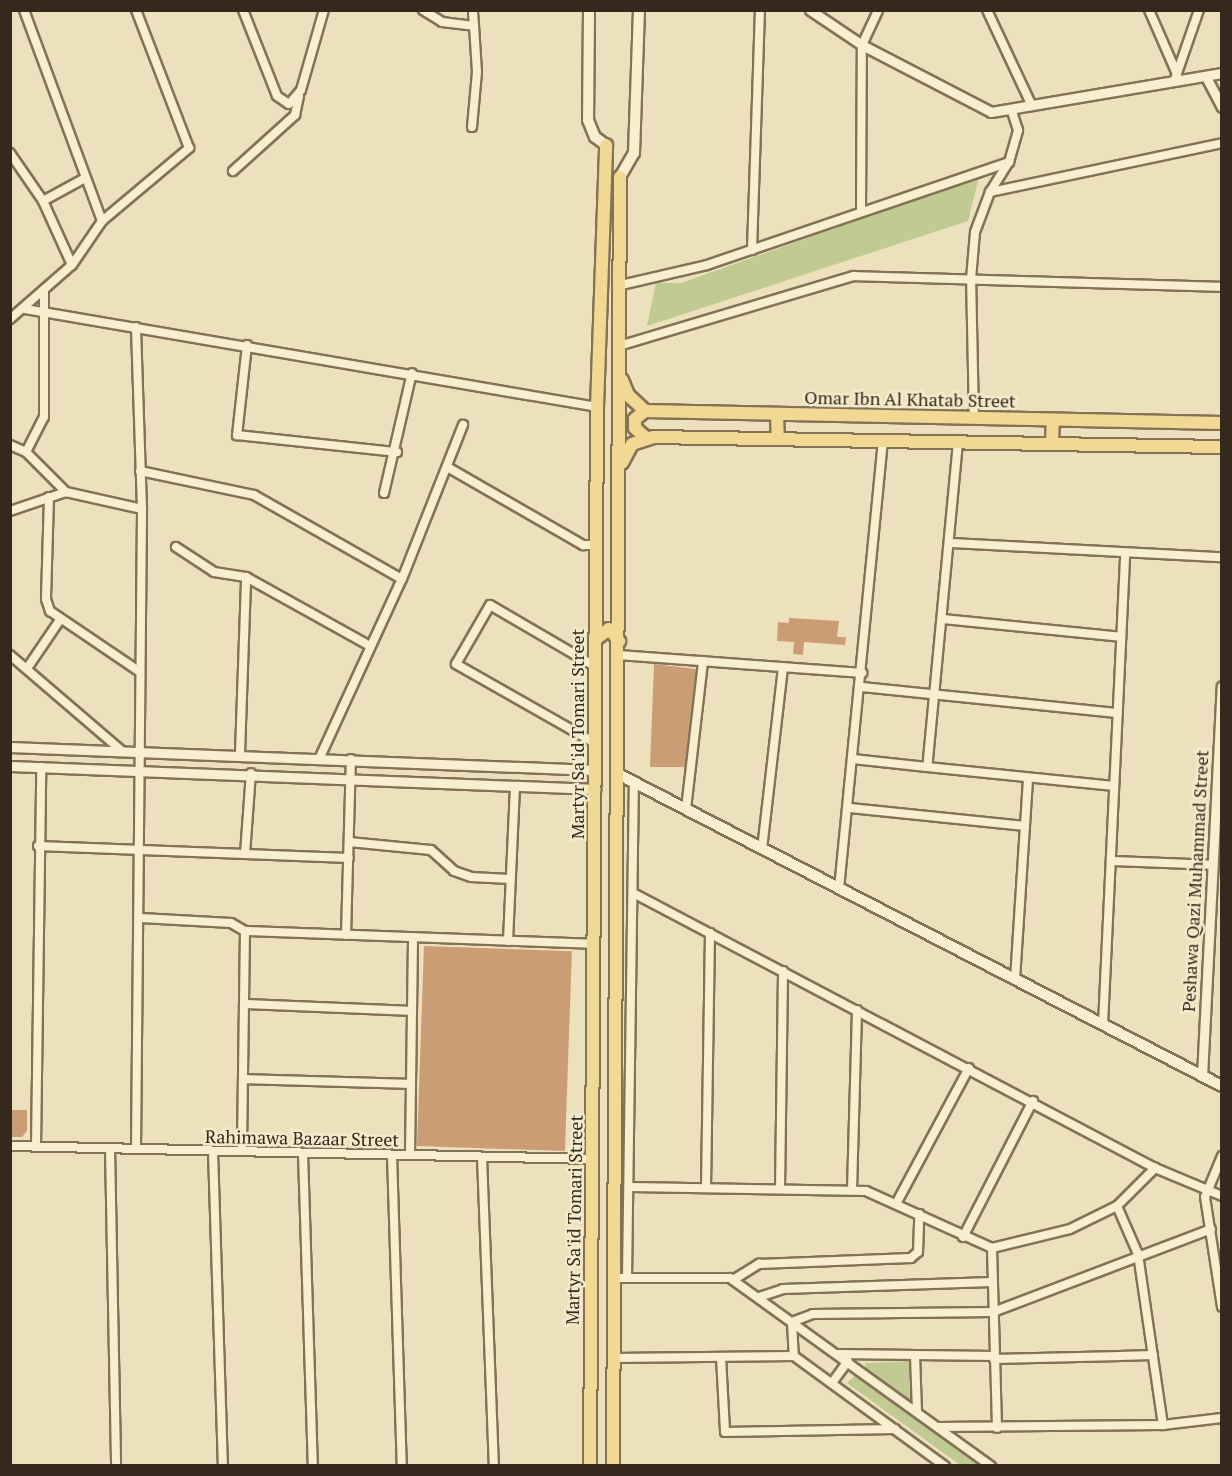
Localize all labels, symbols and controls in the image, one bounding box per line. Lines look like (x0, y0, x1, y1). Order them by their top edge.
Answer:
street label: Omar Ibn Al Khatab Street (804, 386, 1016, 412)
street label: Martyr Sa'id Tomari Street (566, 629, 588, 839)
street label: Peshawa Qazi Muhammad Street (1177, 749, 1213, 1013)
street label: Martyr Sa'id Tomari Street (561, 1115, 587, 1325)
street label: Rahimawa Bazaar Street (205, 1126, 399, 1150)

